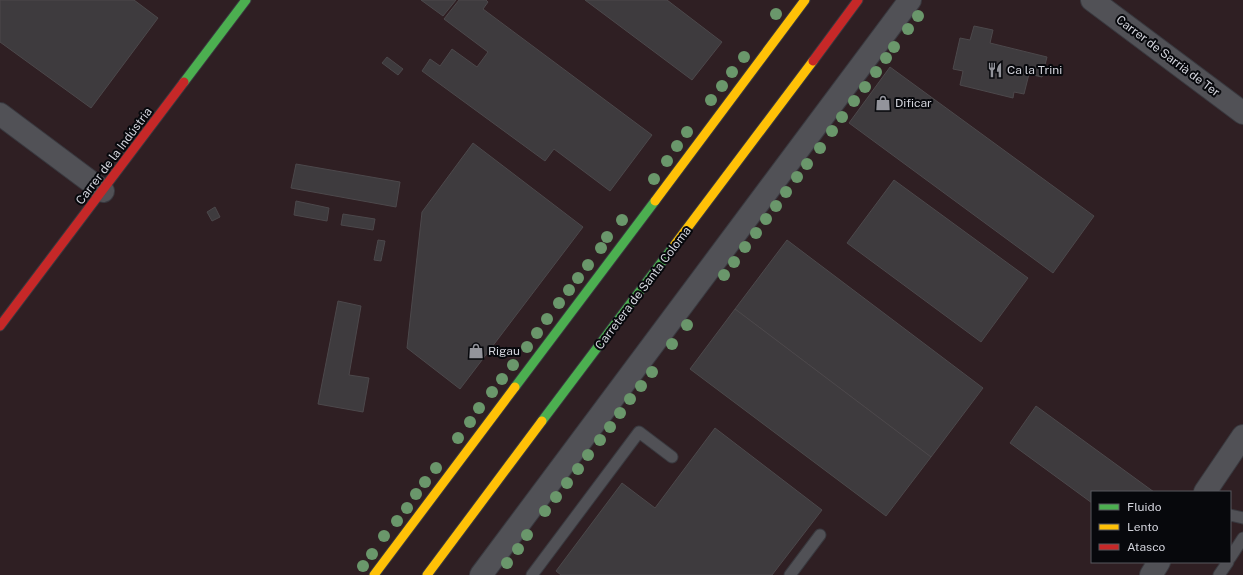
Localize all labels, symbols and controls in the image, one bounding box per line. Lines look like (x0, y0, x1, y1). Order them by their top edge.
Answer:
street label: Carrer de Sarrià de Ter (1113, 12, 1223, 100)
restaurant icon: Ca la Trini (986, 61, 1004, 79)
place label: Ca la Trini (1007, 63, 1062, 77)
shop icon: Dificar (874, 94, 892, 112)
place label: Dificar (895, 96, 932, 110)
street label: Carrer de la Indústria (73, 105, 155, 207)
street label: Carretera de Santa Coloma (592, 224, 694, 352)
shop icon: Rigau (467, 342, 485, 360)
place label: Rigau (488, 344, 520, 358)
legend (1091, 491, 1231, 563)
text: Fluido (1127, 500, 1162, 514)
text: Lento (1127, 520, 1159, 534)
text: Atasco (1127, 540, 1166, 554)

